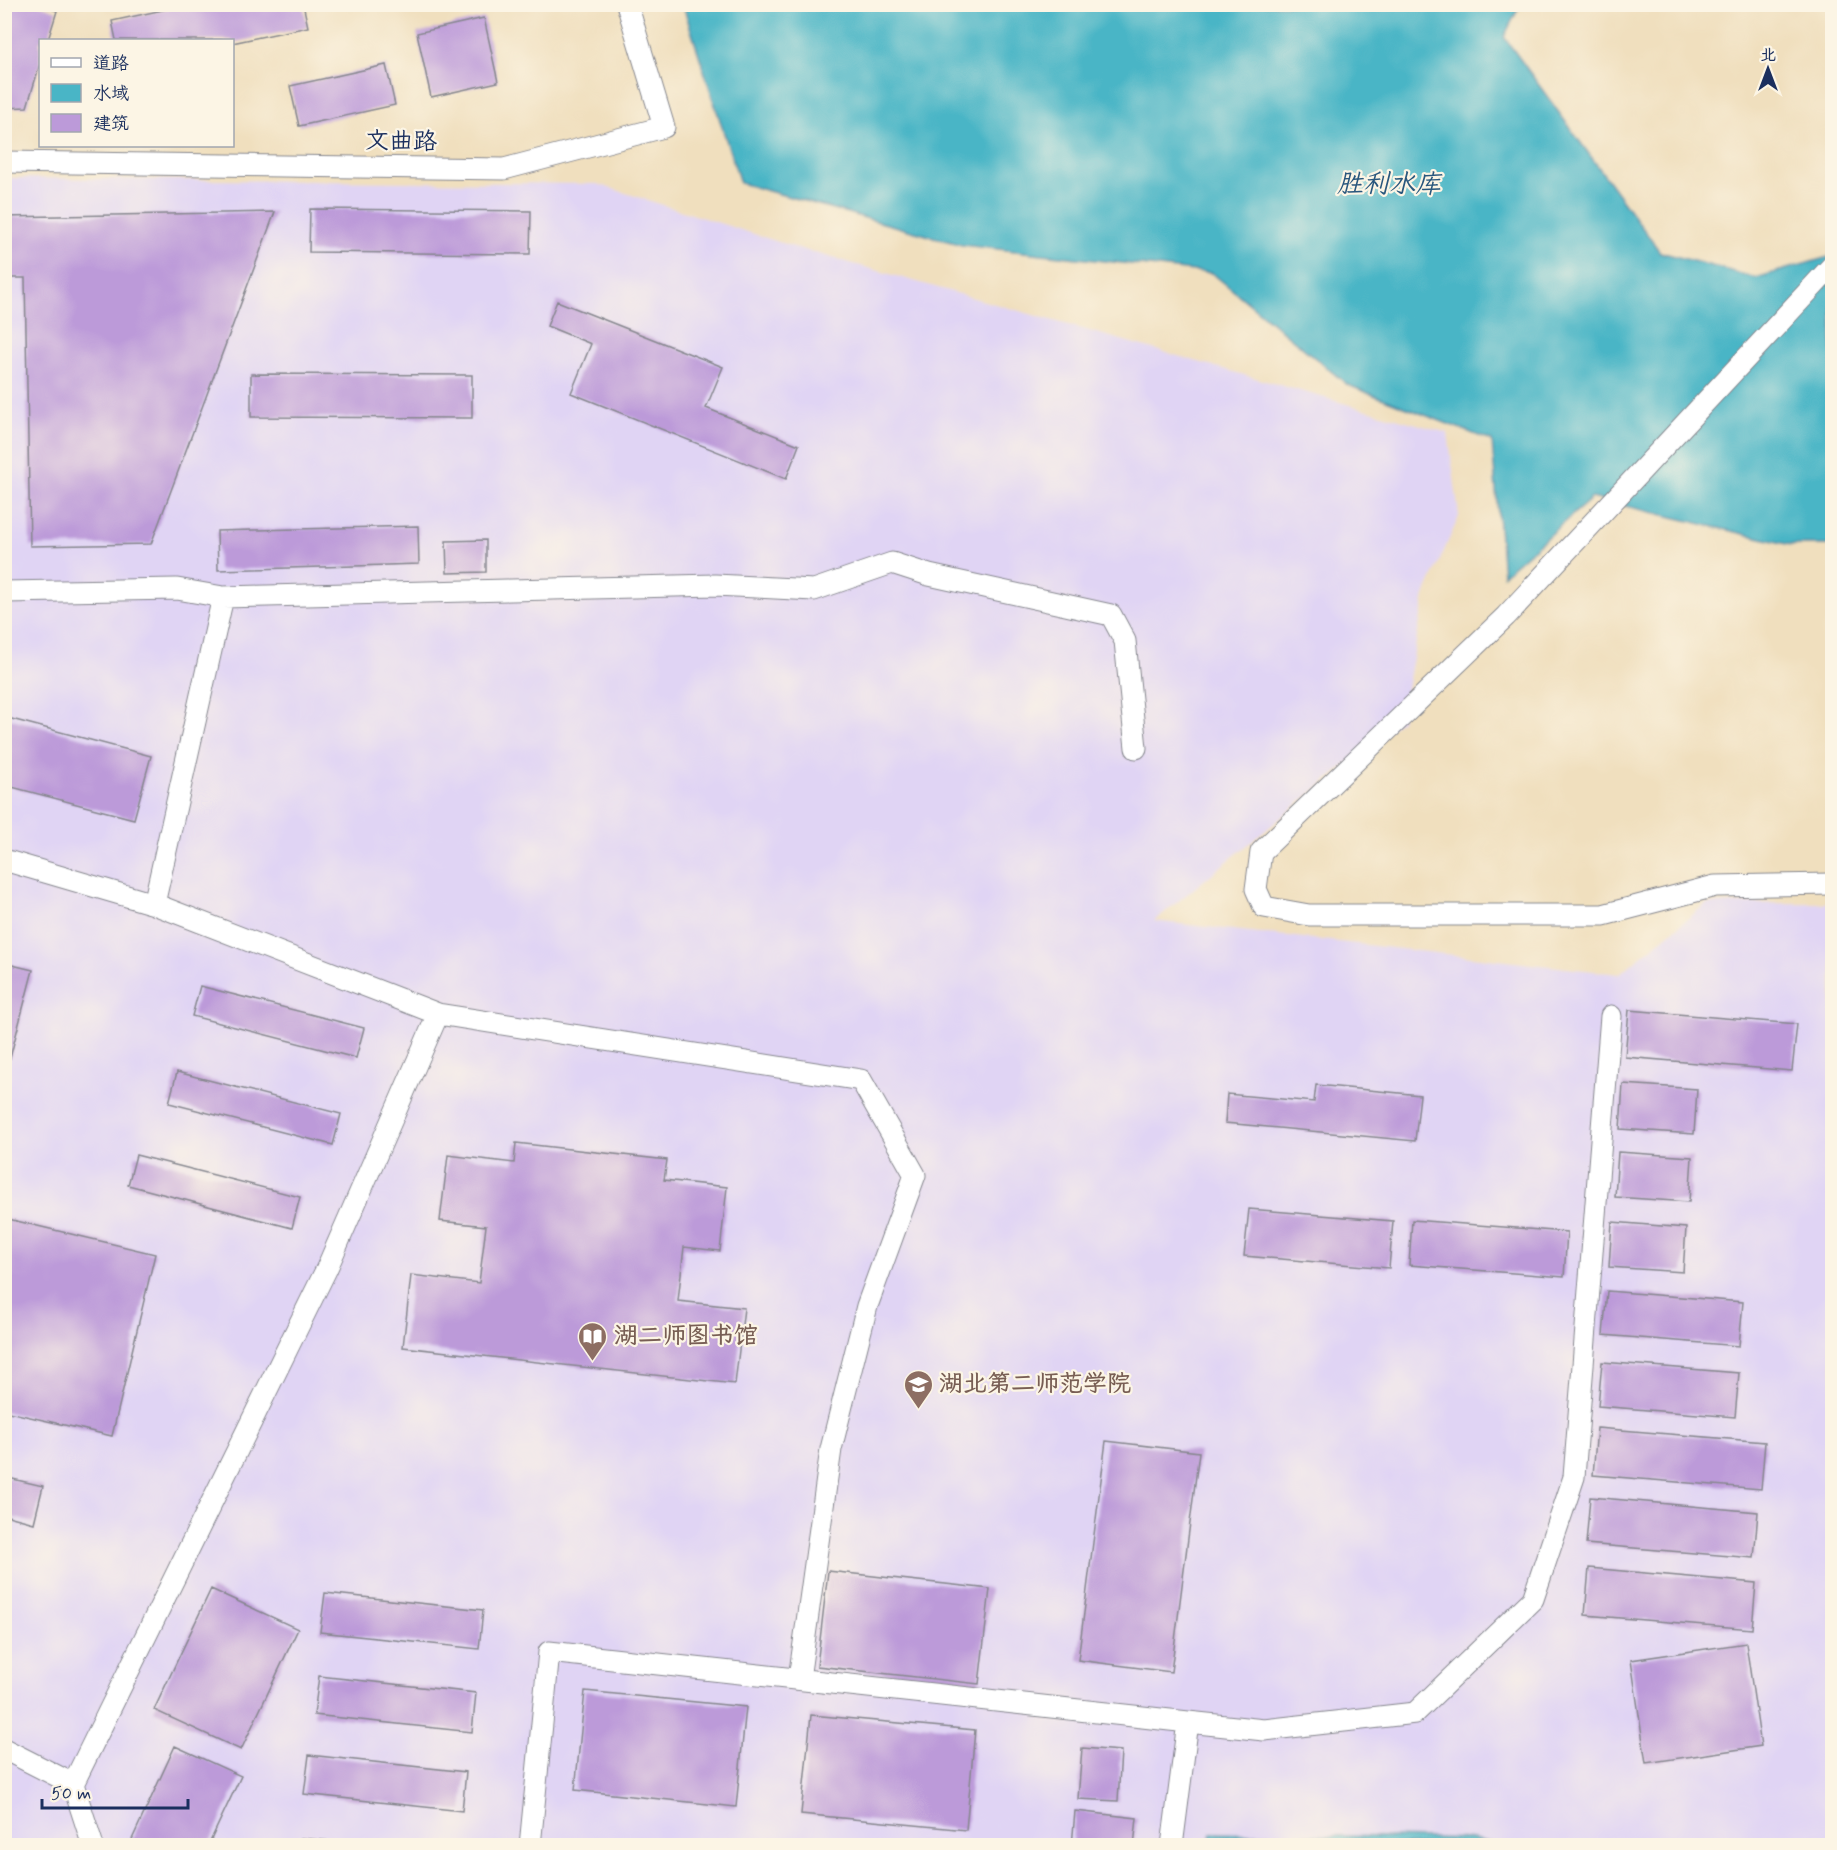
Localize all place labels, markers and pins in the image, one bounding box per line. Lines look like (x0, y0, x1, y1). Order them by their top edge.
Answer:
library icon: 湖二师图书馆 (577, 1320, 609, 1362)
place label: 湖二师图书馆 (614, 1321, 758, 1352)
school or university icon: 湖北第二师范学院 (902, 1368, 934, 1410)
place label: 湖北第二师范学院 (939, 1369, 1131, 1400)

